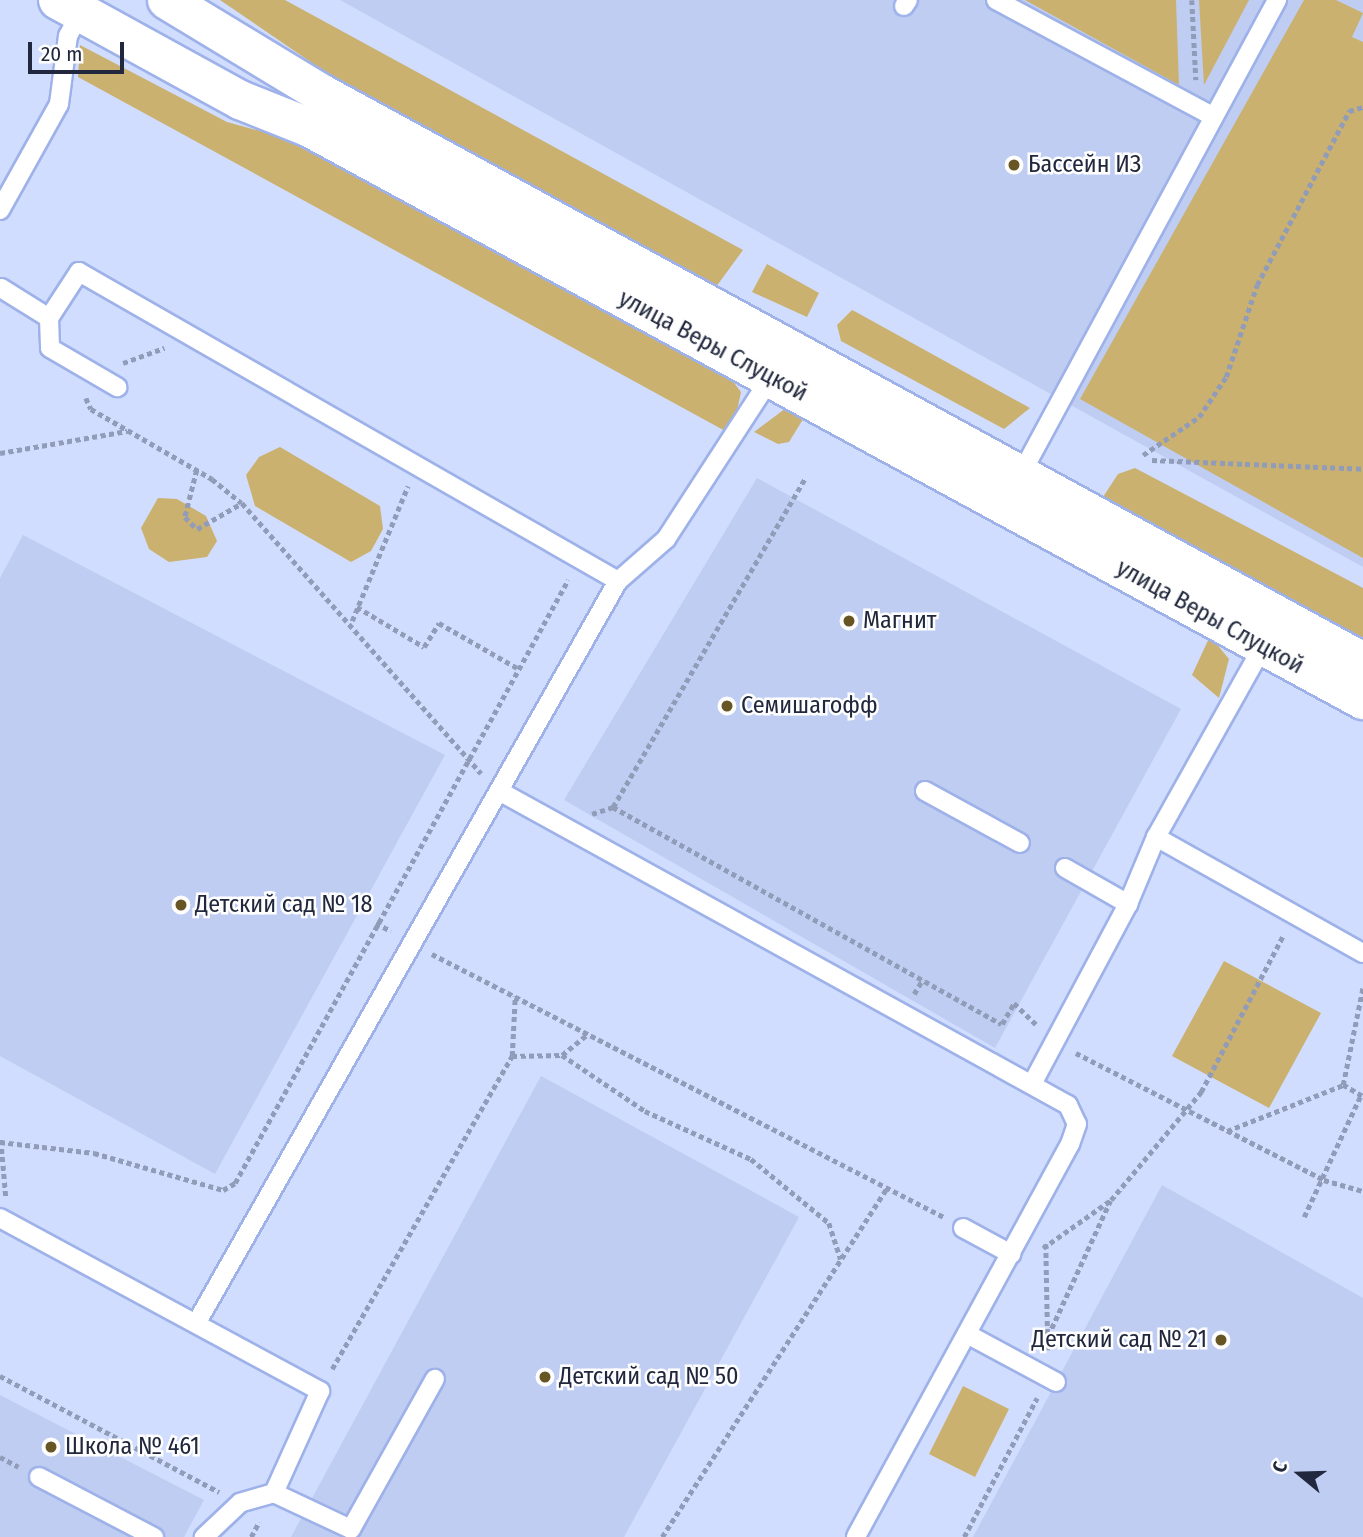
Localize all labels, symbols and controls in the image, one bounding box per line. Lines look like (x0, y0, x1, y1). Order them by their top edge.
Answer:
scale bar (32, 28, 128, 72)
text: 20 m (41, 41, 82, 67)
place label: Бассейн ИЗ (1028, 151, 1141, 179)
marker: Бассейн ИЗ (1006, 157, 1022, 173)
street label: улица Веры Слуцкой (614, 284, 812, 408)
street label: улица Веры Слуцкой (1111, 554, 1309, 680)
place label: Магнит (863, 607, 937, 635)
marker: Магнит (841, 613, 857, 629)
place label: Семишагофф (741, 692, 878, 720)
marker: Семишагофф (719, 698, 735, 714)
place label: Детский сад № 18 (195, 891, 372, 919)
marker: Детский сад № 18 (173, 897, 189, 913)
place label: Детский сад № 21 (1032, 1326, 1207, 1354)
marker: Детский сад № 21 (1213, 1332, 1229, 1348)
place label: Детский сад № 50 (559, 1363, 739, 1391)
marker: Детский сад № 50 (537, 1369, 553, 1385)
place label: Школа № 461 (65, 1433, 200, 1461)
marker: Школа № 461 (43, 1439, 59, 1455)
north arrow (1265, 1439, 1335, 1509)
text: С (1267, 1459, 1292, 1475)

